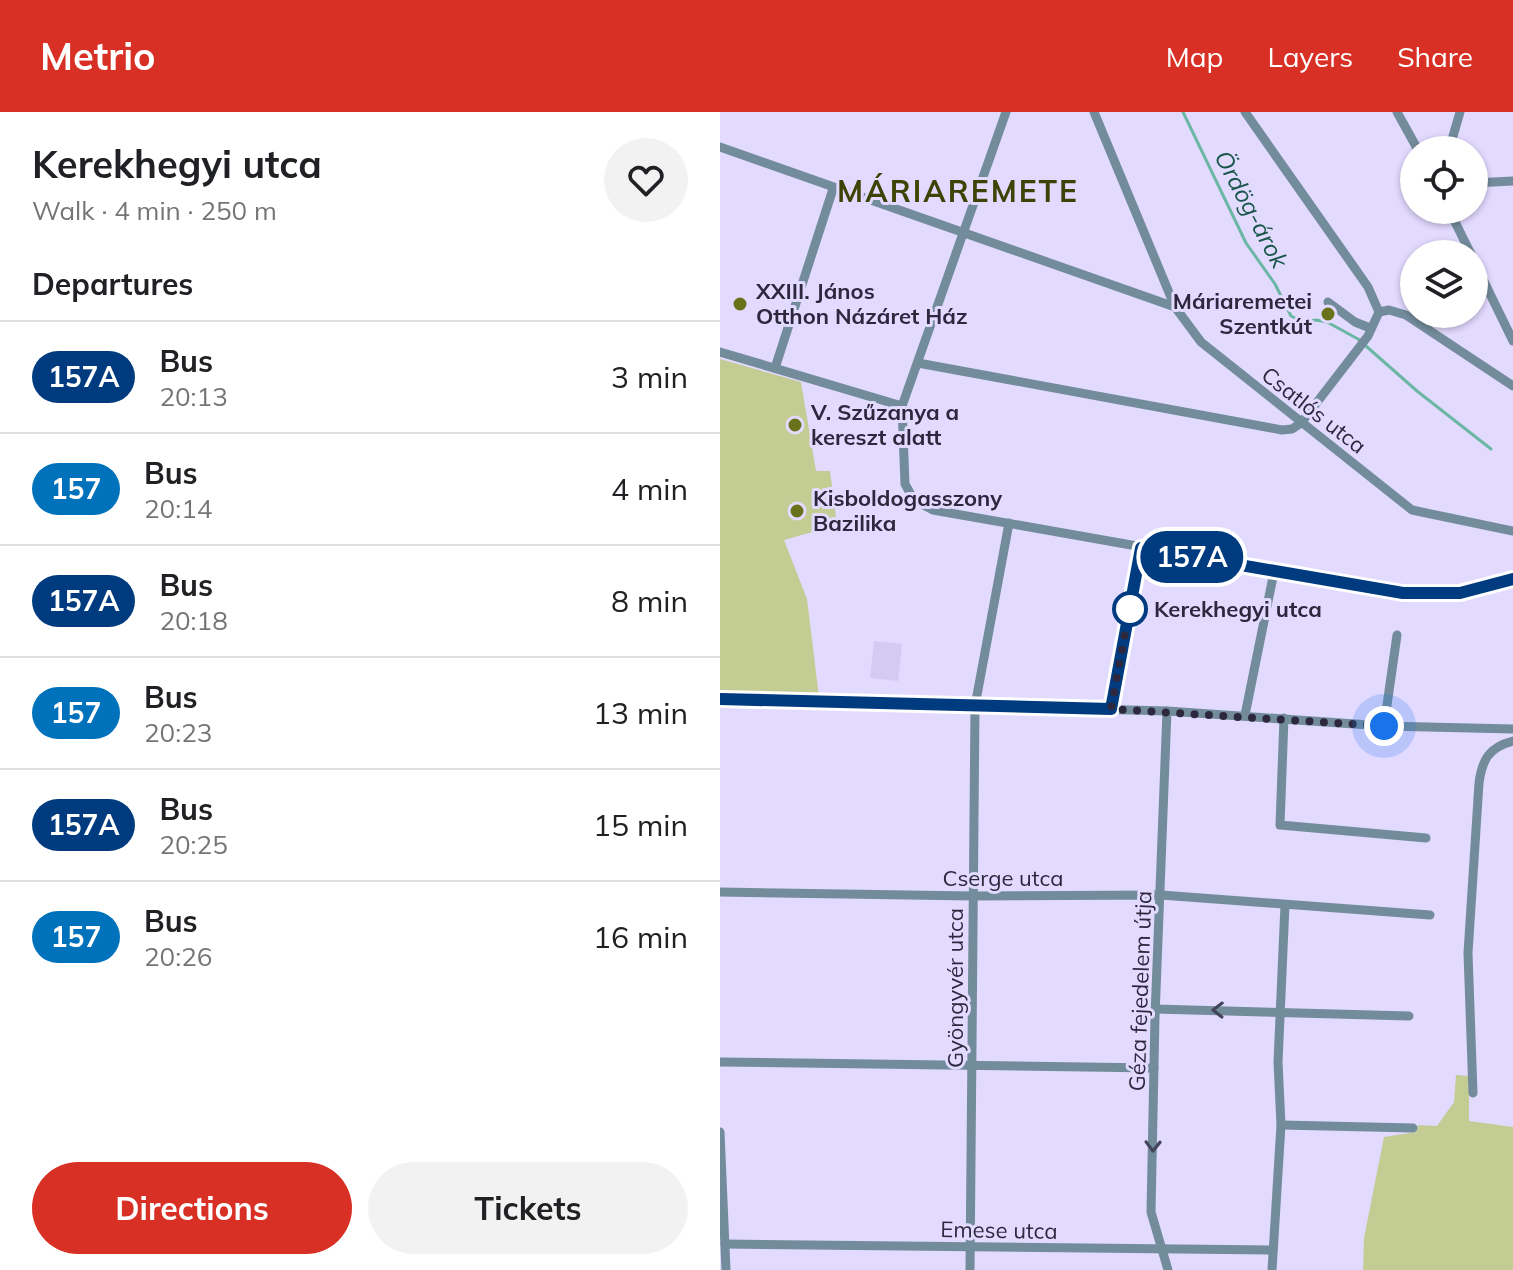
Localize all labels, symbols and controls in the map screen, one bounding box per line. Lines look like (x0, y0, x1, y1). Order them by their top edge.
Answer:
text: Metrio (40, 32, 156, 80)
text: Map (1166, 39, 1223, 74)
text: Layers (1267, 39, 1353, 74)
text: Share (1397, 39, 1473, 74)
map controls (1400, 136, 1488, 328)
button: locate (1400, 136, 1488, 224)
button: heart (604, 138, 688, 222)
text: Kerekhegyi utca (32, 140, 322, 188)
water label: Ördög-árok (1208, 145, 1296, 274)
district label: MÁRIAREMETE (837, 172, 1079, 210)
text: Walk · 4 min · 250 m (32, 194, 277, 227)
button: layers (1400, 240, 1488, 328)
text: Departures (32, 265, 193, 303)
place label: XXIII. János Otthon Názáret Ház (755, 277, 968, 330)
place label: Máriaremetei Szentkút (1173, 287, 1312, 340)
marker: XXIII. János Otthon Názáret Ház (731, 295, 749, 313)
marker: Máriaremetei Szentkút (1319, 305, 1337, 323)
text: Bus (159, 342, 213, 380)
text: 3 min (611, 358, 688, 396)
text: 157A (48, 359, 119, 394)
street label: Csatlós utca (1256, 360, 1372, 460)
text: 20:13 (159, 380, 228, 413)
place label: V. Szűzanya a kereszt alatt (810, 398, 959, 451)
marker: V. Szűzanya a kereszt alatt (786, 416, 804, 434)
text: Bus (144, 454, 198, 492)
text: 4 min (611, 470, 688, 508)
text: 157 (51, 471, 101, 506)
place label: Kisboldogasszony Bazilika (813, 484, 1002, 537)
text: 20:14 (144, 492, 212, 525)
marker: Kisboldogasszony Bazilika (788, 502, 806, 520)
line badge: 157A (1136, 531, 1248, 583)
text: 157A (1156, 539, 1228, 574)
text: Bus (159, 566, 213, 604)
text: 8 min (611, 582, 688, 620)
text: 157A (48, 583, 119, 618)
marker: Kerekhegyi utca (1113, 592, 1147, 626)
place label: Kerekhegyi utca (1154, 595, 1322, 623)
text: 20:18 (159, 604, 228, 637)
text: Bus (144, 678, 198, 716)
text: 13 min (593, 694, 688, 732)
text: 157 (51, 695, 101, 730)
your location (1364, 706, 1404, 746)
text: 20:23 (144, 716, 212, 749)
text: Bus (159, 790, 213, 828)
text: 15 min (593, 806, 688, 844)
text: 157A (48, 807, 119, 842)
text: 20:25 (159, 828, 228, 861)
street label: Cserge utca (943, 864, 1063, 892)
street label: Géza fejedelem útja (1123, 890, 1157, 1092)
text: Bus (144, 902, 198, 940)
street label: Gyöngyvér utca (941, 908, 969, 1068)
text: 16 min (593, 918, 688, 956)
text: 157 (51, 919, 101, 954)
text: 20:26 (144, 940, 212, 973)
one-way arrow (1211, 1001, 1224, 1019)
one-way arrow (1144, 1140, 1161, 1153)
button: Directions (32, 1162, 352, 1254)
button: Tickets (368, 1162, 688, 1254)
street label: Emese utca (940, 1215, 1058, 1245)

